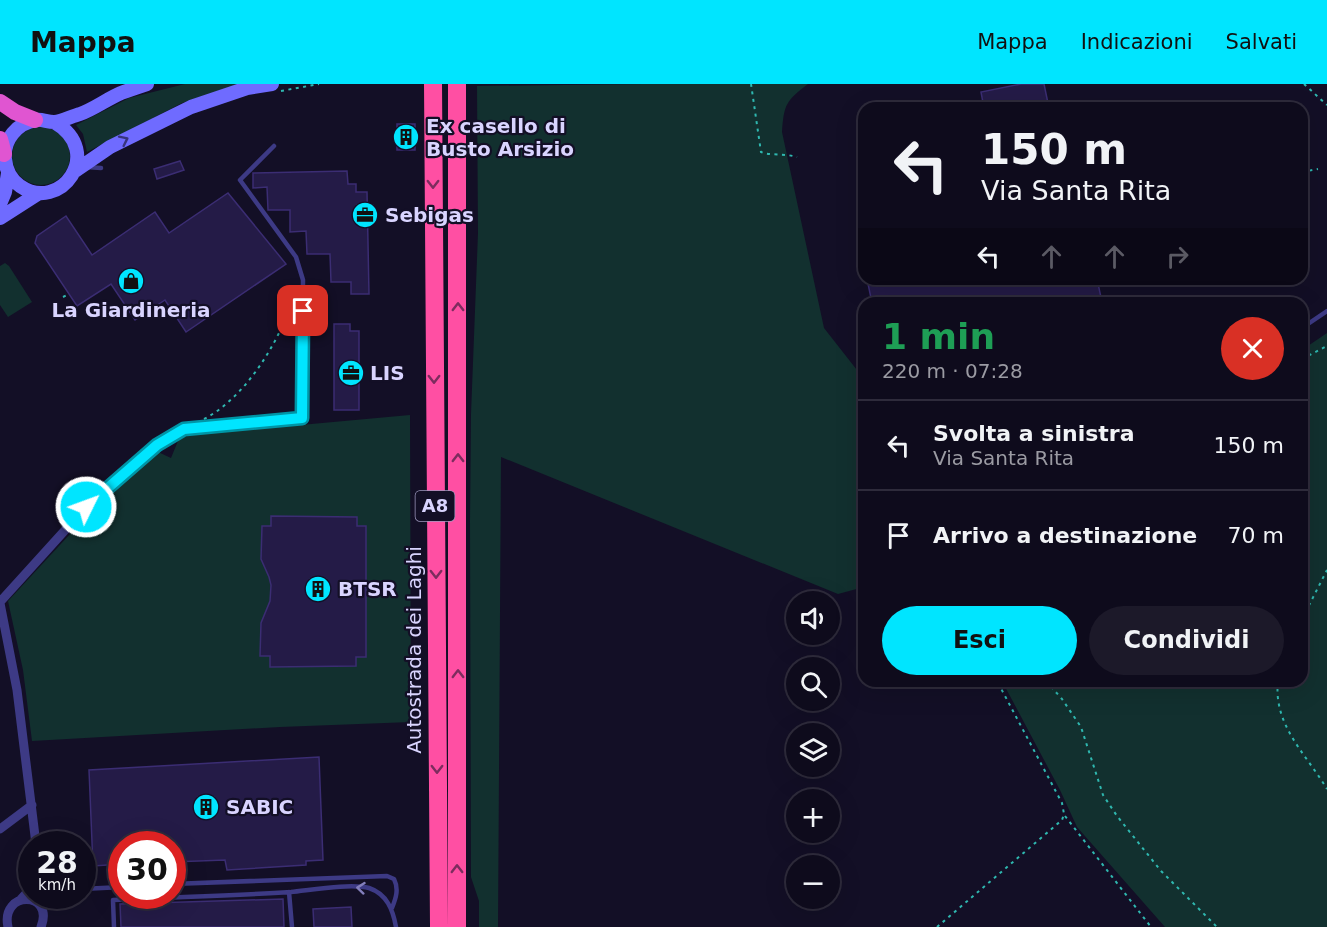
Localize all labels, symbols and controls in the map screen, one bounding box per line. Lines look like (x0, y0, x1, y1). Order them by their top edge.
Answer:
text: Mappa (30, 26, 136, 59)
text: Mappa (977, 30, 1048, 54)
text: Indicazioni (1081, 30, 1193, 54)
text: Salvati (1226, 30, 1297, 54)
place label: Ex casello di Busto Arsizio (426, 114, 574, 161)
building icon: Ex casello di Busto Arsizio (391, 122, 421, 152)
text: 150 m (981, 125, 1127, 174)
icon: left (882, 126, 960, 204)
one-way arrow (118, 135, 129, 147)
text: Via Santa Rita (981, 175, 1171, 206)
one-way arrow (427, 180, 439, 189)
office icon: Sebigas (350, 200, 380, 230)
place label: Sebigas (385, 203, 474, 227)
icon: left (972, 240, 1005, 273)
icon: ahead (1035, 240, 1068, 273)
icon: ahead (1098, 240, 1131, 273)
icon: right (1161, 240, 1194, 273)
shop icon: La Giardineria (116, 266, 146, 296)
pin (277, 285, 328, 336)
icon: arrive (286, 294, 319, 327)
place label: La Giardineria (51, 298, 211, 322)
one-way arrow (452, 302, 464, 311)
text: 1 min (882, 316, 995, 357)
button: close (1221, 317, 1284, 380)
office icon: LIS (336, 358, 366, 388)
text: 220 m · 07:28 (882, 359, 1023, 383)
place label: LIS (370, 361, 405, 385)
one-way arrow (428, 375, 440, 384)
text: Svolta a sinistra (933, 421, 1135, 446)
icon: left (882, 429, 915, 462)
text: 150 m (1214, 433, 1284, 458)
text: Via Santa Rita (933, 446, 1074, 470)
one-way arrow (452, 453, 464, 462)
position arrow (54, 475, 118, 539)
road number: A8 (416, 491, 454, 521)
icon: arrive (882, 519, 915, 552)
text: Arrivo a destinazione (933, 523, 1197, 548)
text: 70 m (1228, 523, 1284, 548)
street label: Autostrada dei Laghi (402, 546, 426, 754)
one-way arrow (430, 570, 442, 579)
building icon: BTSR (303, 574, 333, 604)
place label: BTSR (338, 577, 397, 601)
map controls (786, 591, 840, 909)
button: sound (786, 591, 840, 645)
button: Esci (882, 606, 1077, 675)
button: Condividi (1089, 606, 1284, 675)
button: search (786, 657, 840, 711)
one-way arrow (452, 669, 464, 678)
button: layers (786, 723, 840, 777)
one-way arrow (431, 765, 443, 774)
button: + (786, 789, 840, 843)
building icon: SABIC (191, 792, 221, 822)
place label: SABIC (226, 795, 293, 819)
speed limit sign: 30 (108, 831, 186, 909)
text: 28 (36, 845, 78, 880)
button: − (786, 855, 840, 909)
one-way arrow (451, 864, 464, 873)
text: km/h (38, 876, 76, 894)
one-way arrow (356, 882, 366, 895)

